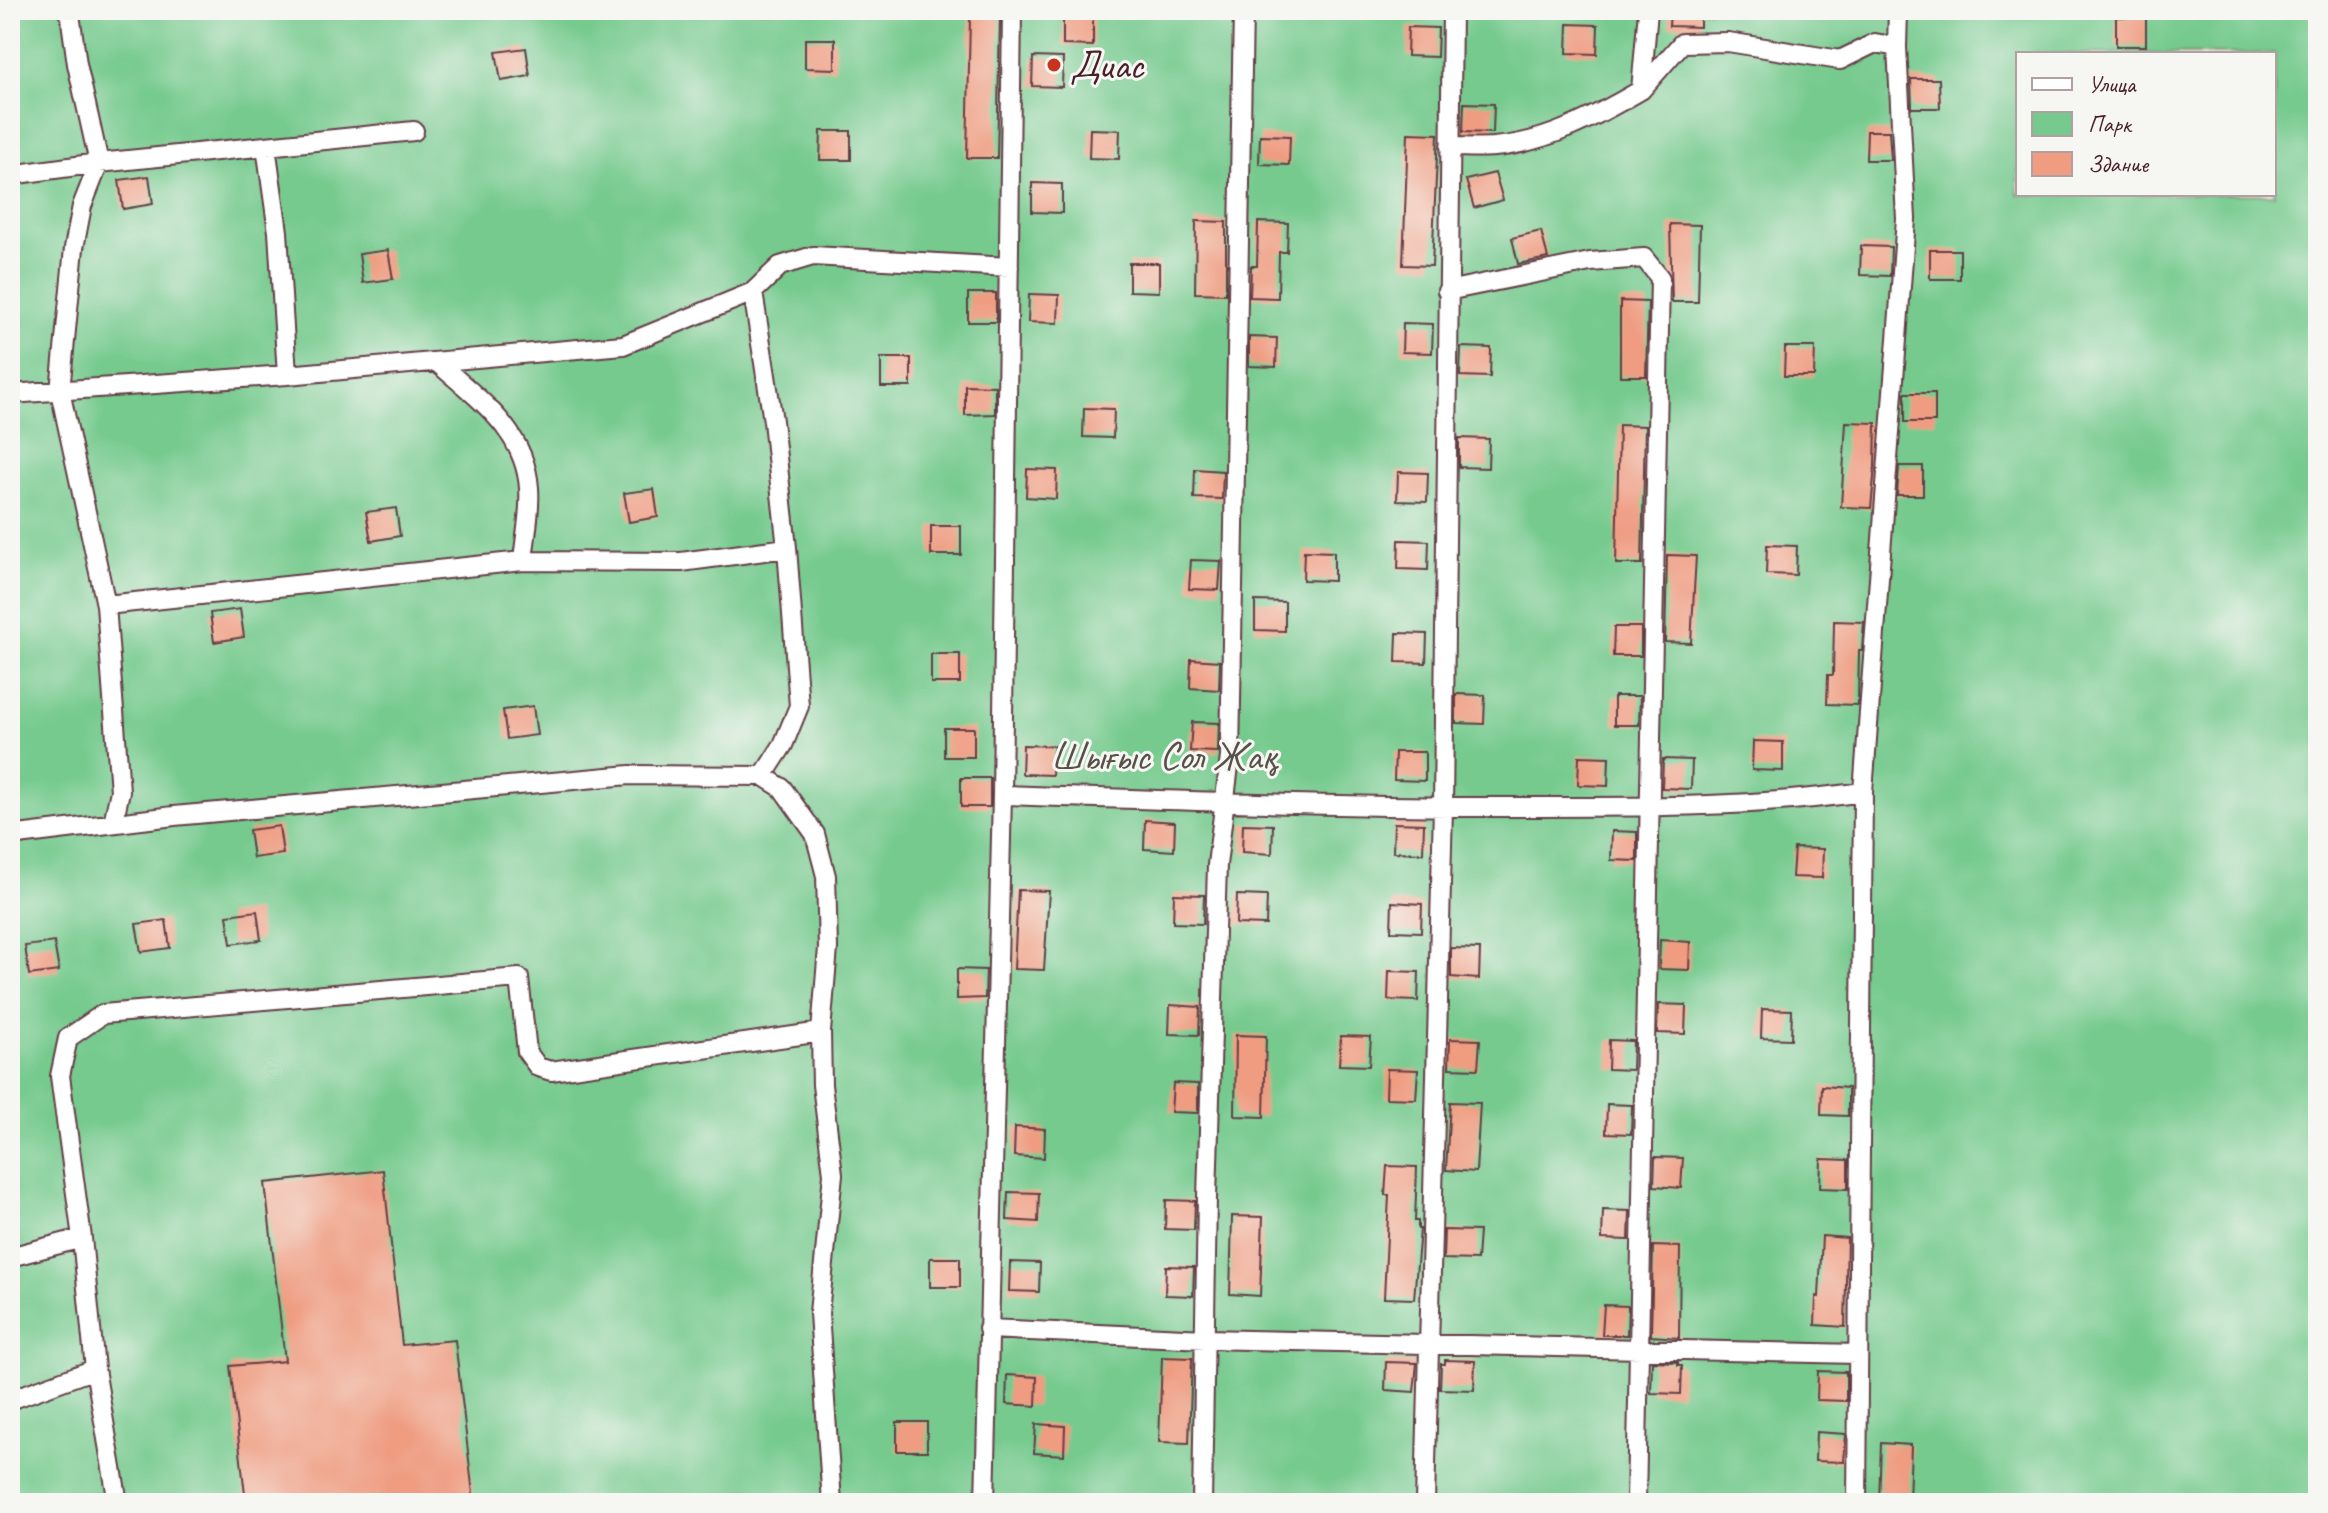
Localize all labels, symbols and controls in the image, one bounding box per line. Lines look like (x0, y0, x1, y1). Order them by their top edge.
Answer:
place label: Диас (1070, 40, 1145, 90)
legend (2016, 52, 2276, 196)
marker: Диас (1045, 56, 1063, 74)
text: Улица (2088, 69, 2137, 99)
text: Парк (2088, 109, 2133, 139)
text: Здание (2088, 149, 2150, 179)
park label: Шығыс Сол Жақ (1051, 731, 1279, 781)

